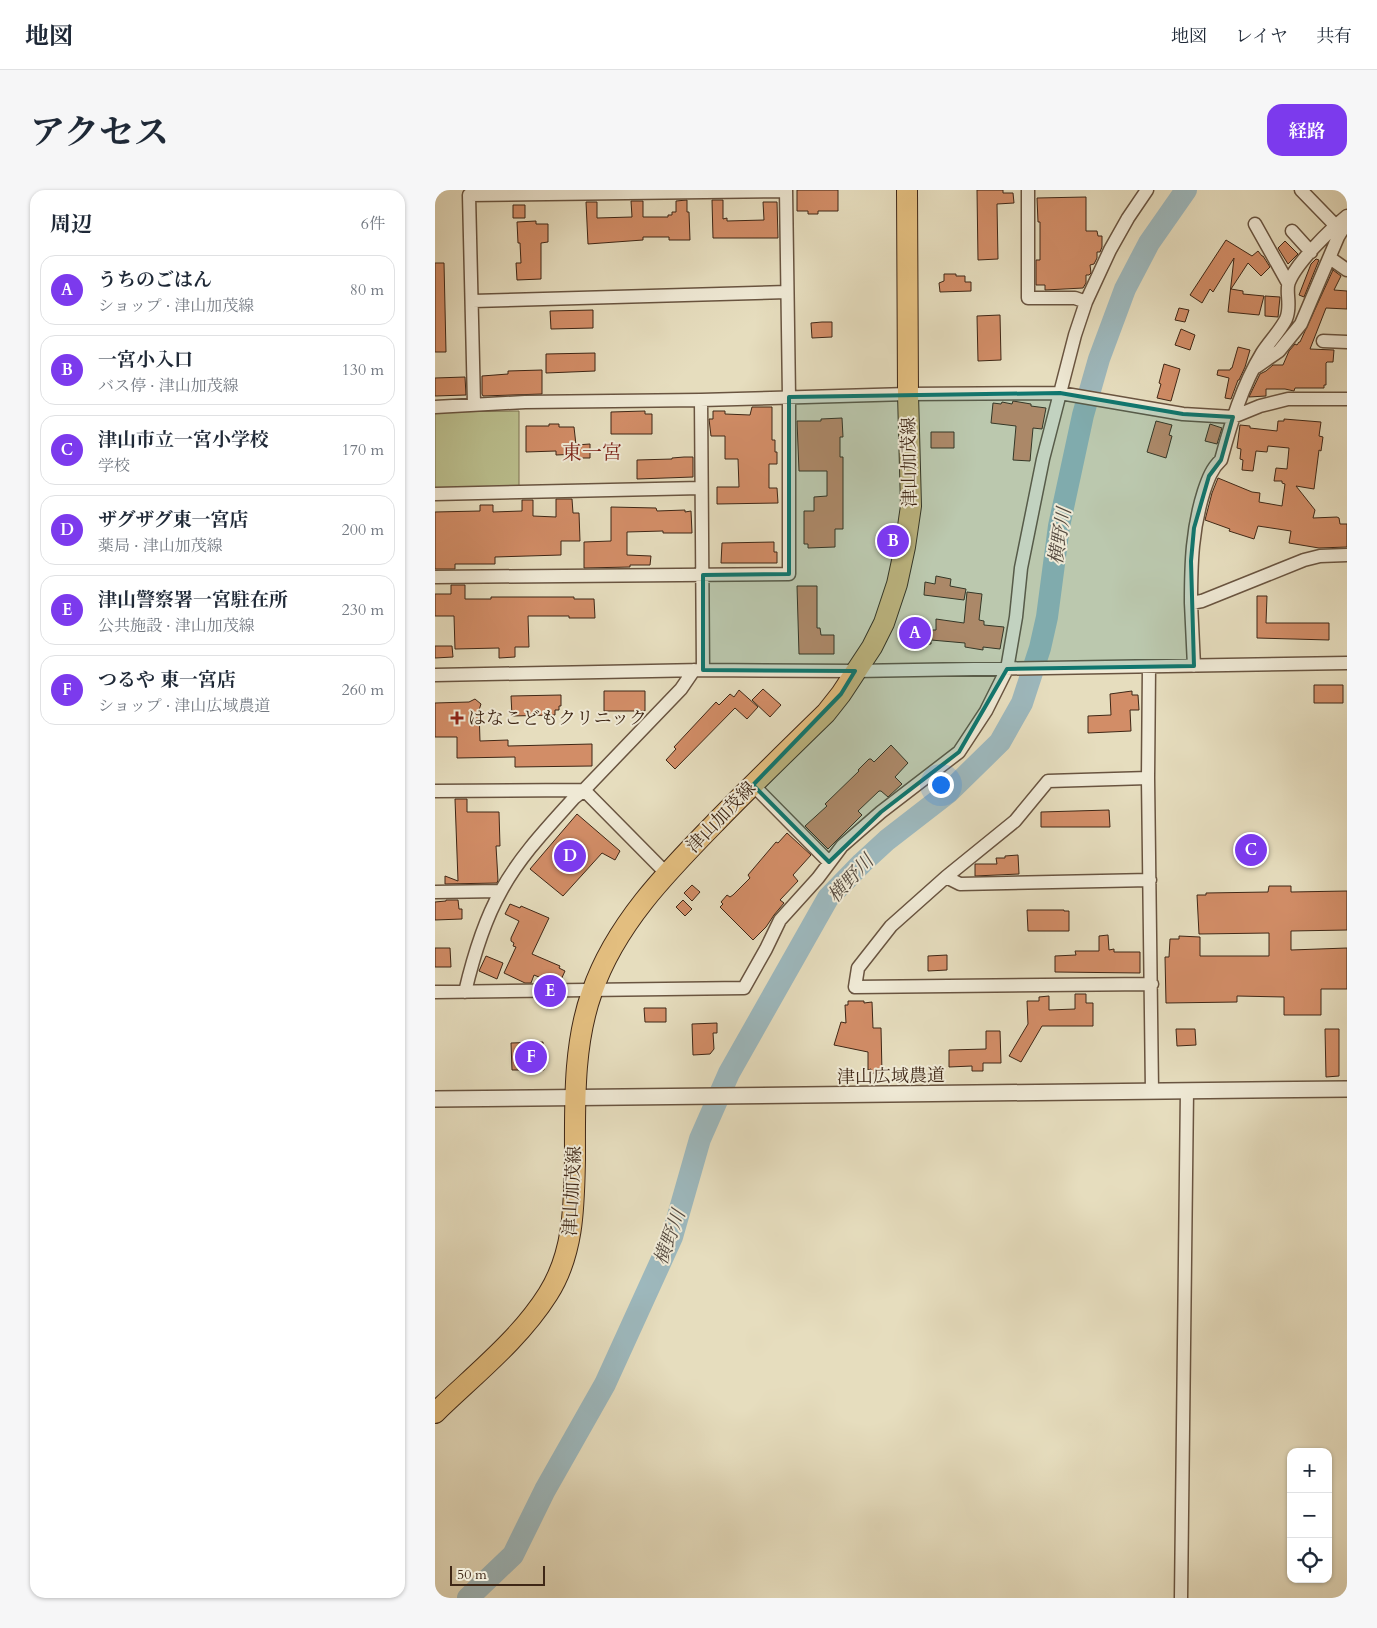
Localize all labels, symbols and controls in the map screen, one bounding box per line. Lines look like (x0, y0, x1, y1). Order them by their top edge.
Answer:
text: 地図 (25, 20, 73, 53)
text: 地図 (1171, 24, 1207, 49)
text: レイヤ (1235, 24, 1288, 49)
text: 共有 (1316, 24, 1352, 49)
button: 経路 (1267, 104, 1347, 156)
text: アクセス (30, 109, 169, 157)
text: 周辺 (50, 210, 92, 239)
text: 6件 (361, 213, 385, 235)
text: うちのごはん (98, 267, 212, 293)
text: A (61, 279, 73, 301)
text: 80 m (350, 279, 384, 301)
text: ショップ · 津山加茂線 (98, 295, 254, 317)
text: 一宮小入口 (98, 347, 193, 373)
text: B (61, 359, 73, 381)
text: 130 m (342, 359, 384, 381)
text: バス停 · 津山加茂線 (98, 375, 239, 397)
street label: 津山加茂線 (896, 417, 923, 507)
text: 津山市立一宮小学校 (98, 427, 269, 453)
text: C (61, 439, 73, 461)
text: 170 m (342, 439, 384, 461)
district label: 東一宮 (562, 439, 622, 466)
text: 学校 (98, 455, 130, 477)
water label: 横野川 (1043, 504, 1078, 566)
text: ザグザグ東一宮店 (98, 507, 248, 533)
text: D (60, 519, 74, 541)
text: 200 m (342, 519, 384, 541)
pin: B (877, 522, 909, 560)
text: 薬局 · 津山加茂線 (98, 535, 223, 557)
text: 津山警察署一宮駐在所 (98, 587, 288, 613)
text: E (62, 599, 72, 621)
text: 230 m (342, 599, 384, 621)
pin: A (899, 614, 931, 652)
text: 公共施設 · 津山加茂線 (98, 615, 255, 637)
text: つるや 東一宮店 (98, 667, 236, 693)
text: F (62, 679, 72, 701)
text: 260 m (342, 679, 384, 701)
text: ショップ · 津山広域農道 (98, 695, 270, 717)
place label: はなこどもクリニック (468, 706, 647, 731)
marker: はなこどもクリニック (450, 711, 464, 725)
your location (928, 772, 954, 798)
street label: 津山加茂線 (681, 776, 762, 858)
pin: C (1235, 831, 1267, 869)
pin: D (554, 837, 586, 875)
water label: 横野川 (822, 848, 881, 908)
pin: E (534, 972, 566, 1010)
pin: F (515, 1038, 547, 1076)
street label: 津山広域農道 (837, 1063, 945, 1090)
street label: 津山加茂線 (558, 1145, 587, 1237)
water label: 横野川 (648, 1204, 693, 1269)
map controls (1287, 1448, 1332, 1583)
button: + (1287, 1448, 1332, 1493)
button: − (1287, 1493, 1332, 1538)
button: locate (1287, 1538, 1332, 1583)
scale bar (450, 1563, 545, 1586)
text: 50 m (457, 1565, 487, 1584)

